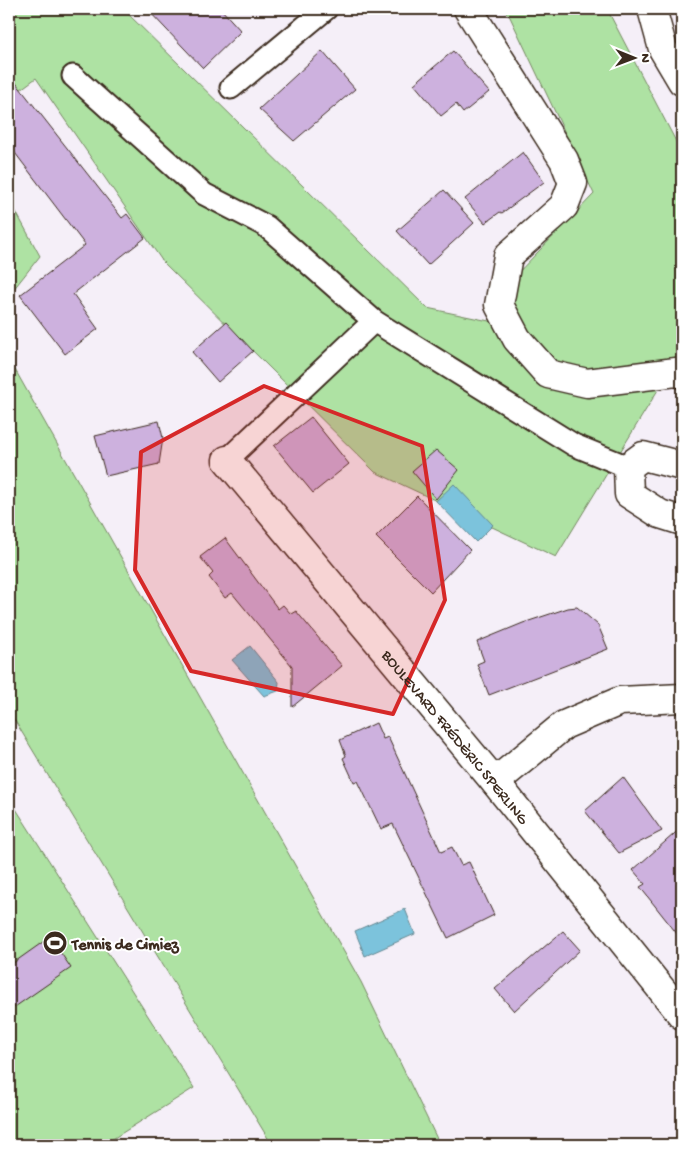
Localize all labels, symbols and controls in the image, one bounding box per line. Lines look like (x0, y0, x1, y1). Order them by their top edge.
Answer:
north arrow (608, 32, 658, 82)
text: N (636, 53, 653, 63)
street label: BOULEVARD FRÉDÈRIC SPERLING (376, 647, 532, 830)
sports icon: Tennis de Cimiez (42, 930, 68, 956)
place label: Tennis de Cimiez (70, 937, 179, 956)

